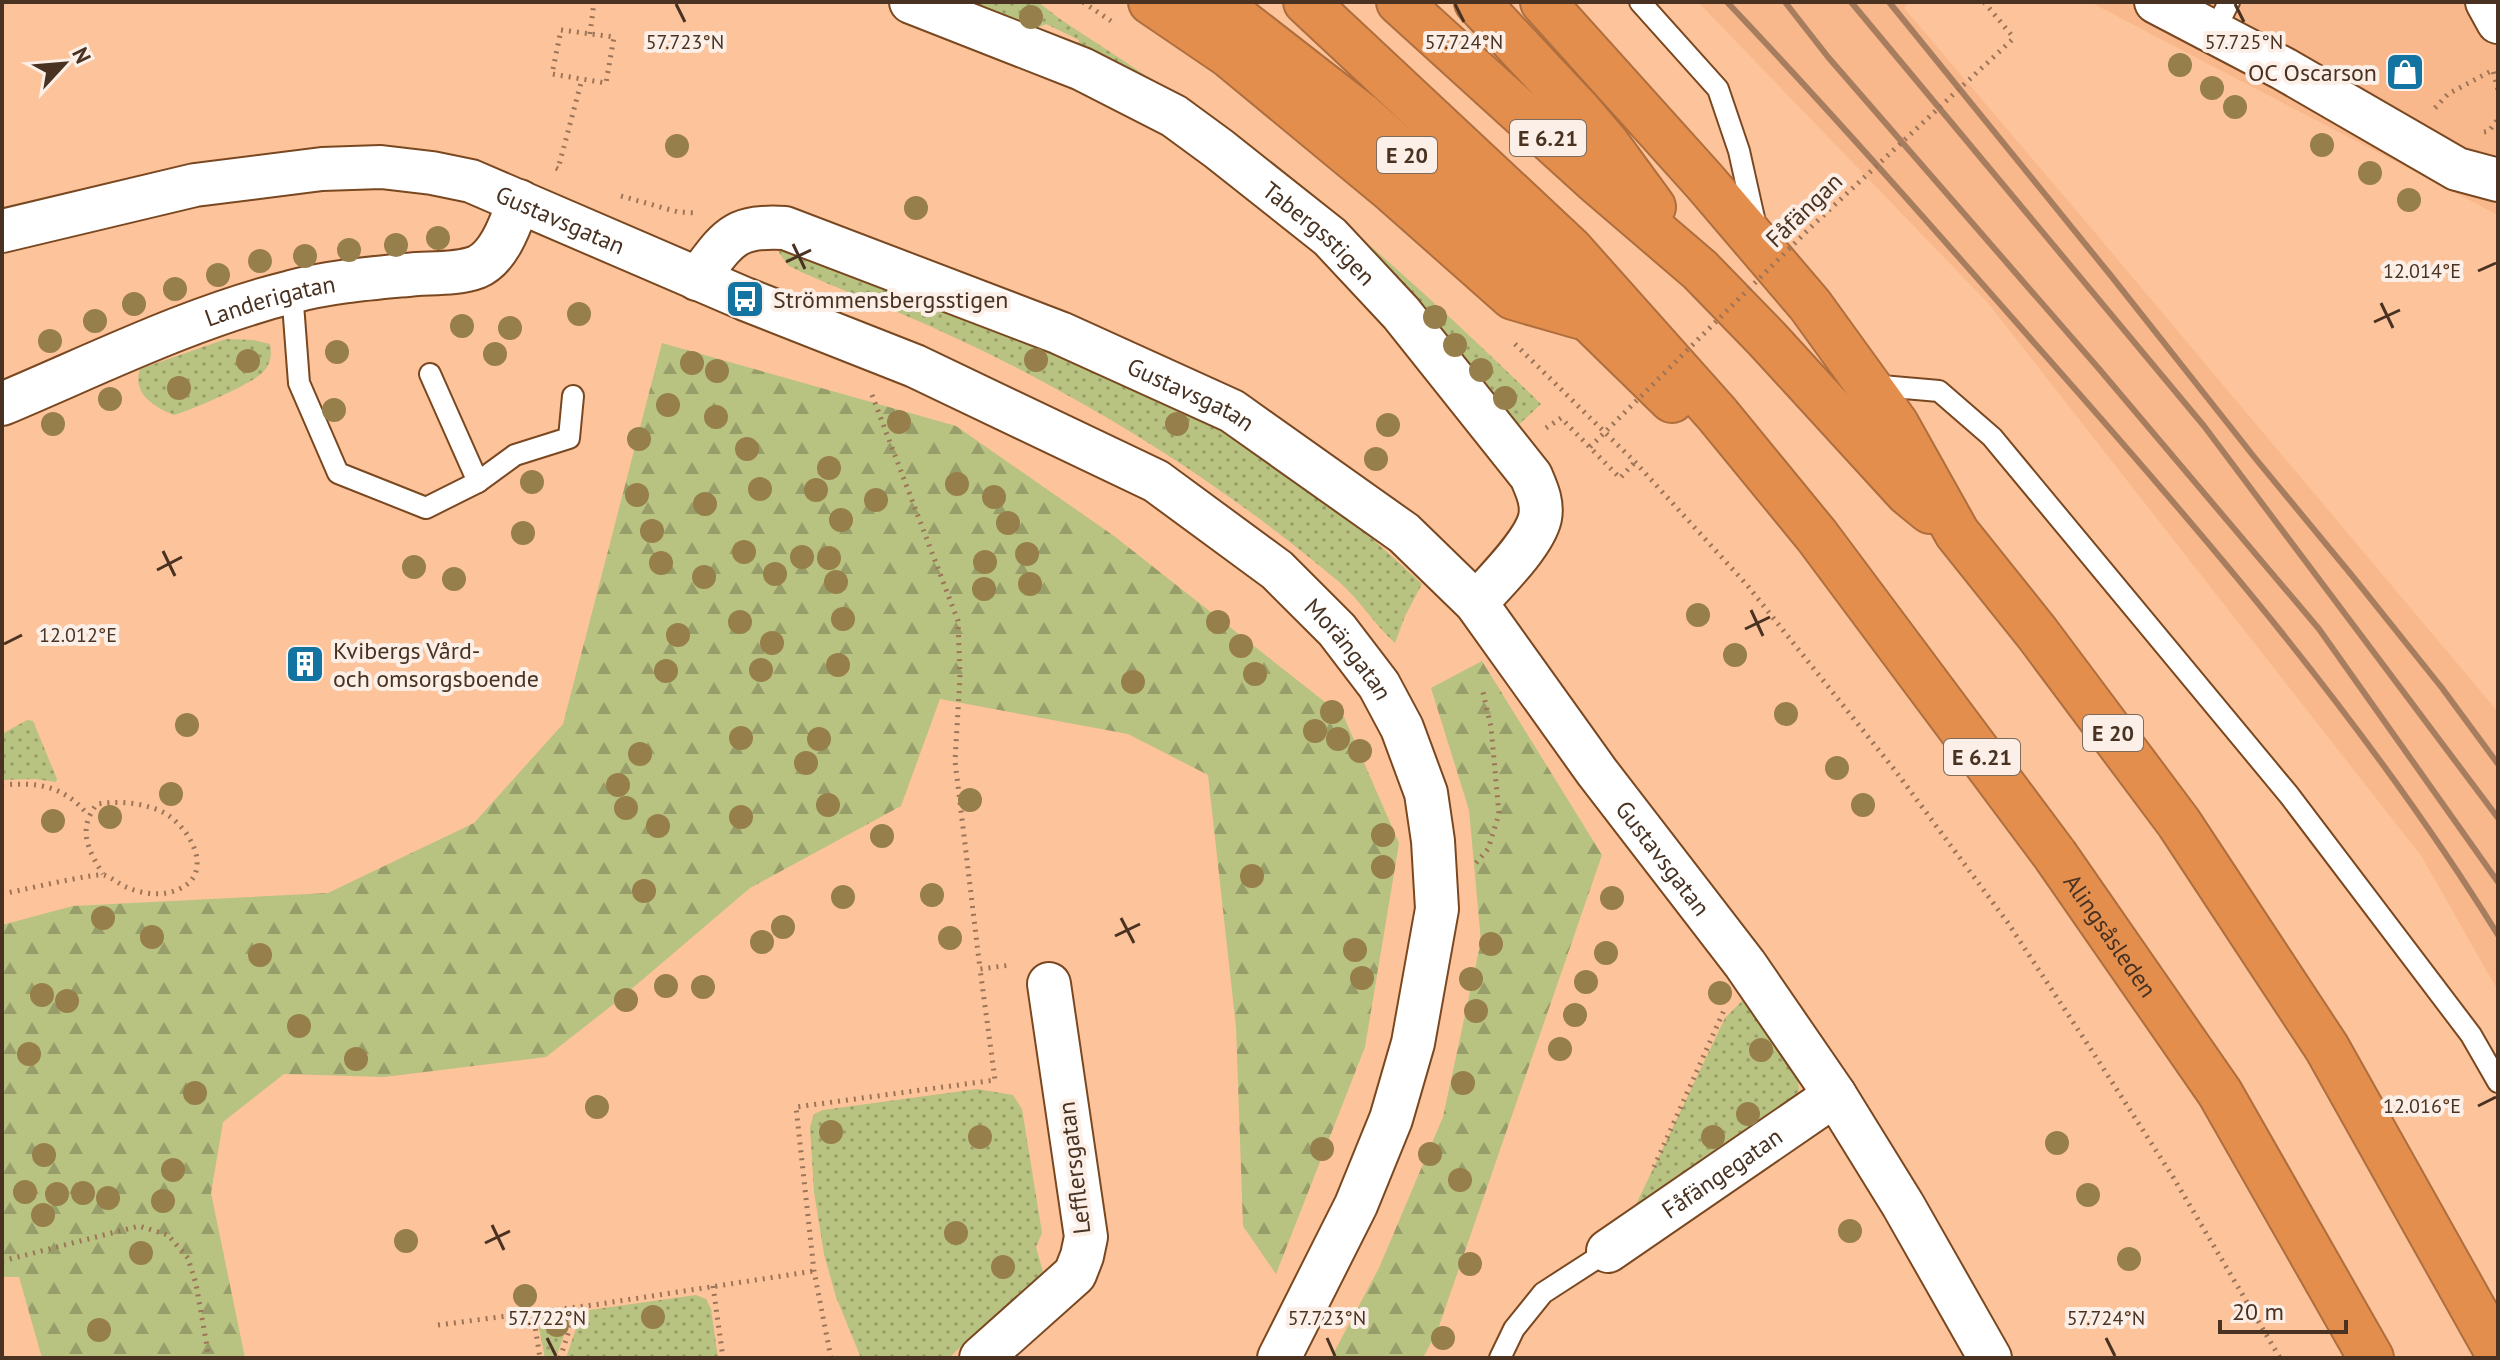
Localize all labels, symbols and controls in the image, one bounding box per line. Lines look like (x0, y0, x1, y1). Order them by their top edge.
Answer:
north arrow (24, 24, 104, 104)
text: 57.723°N (646, 29, 724, 55)
text: 57.724°N (1425, 29, 1503, 55)
text: 57.725°N (2205, 29, 2283, 55)
text: N (66, 43, 98, 68)
shop icon: OC Oscarson (2384, 51, 2426, 93)
place label: OC Oscarson (2248, 57, 2377, 88)
road number: E 6.21 (1510, 120, 1586, 156)
road number: E 20 (1377, 137, 1437, 173)
street label: Fåfängan (1759, 166, 1849, 254)
street label: Tabergsstigen (1257, 174, 1383, 292)
street label: Gustavsgatan (491, 178, 630, 261)
text: 12.014°E (2383, 258, 2461, 284)
street label: Landerigatan (200, 268, 338, 333)
bus stop icon: Strömmensbergsstigen (724, 278, 766, 320)
place label: Strömmensbergsstigen (773, 284, 1009, 315)
street label: Gustavsgatan (1123, 350, 1261, 438)
street label: Morängatan (1298, 591, 1400, 705)
text: 12.012°E (39, 622, 117, 648)
place label: Kvibergs Vård- och omsorgsboende (333, 635, 539, 694)
building icon: Kvibergs Vård- och omsorgsboende (284, 643, 326, 685)
road number: E 20 (2083, 715, 2143, 751)
road number: E 6.21 (1944, 739, 2020, 775)
street label: Gustavsgatan (1609, 794, 1717, 922)
street label: Alingsåsleden (2057, 868, 2164, 1003)
text: 12.016°E (2383, 1093, 2461, 1119)
street label: Lefflersgatan (1050, 1100, 1098, 1236)
street label: Fåfängegatan (1655, 1120, 1788, 1225)
scale bar (2220, 1284, 2346, 1334)
text: 20 m (2232, 1296, 2284, 1327)
text: 57.722°N (508, 1305, 586, 1331)
text: 57.723°N (1288, 1305, 1366, 1331)
text: 57.724°N (2067, 1305, 2145, 1331)

